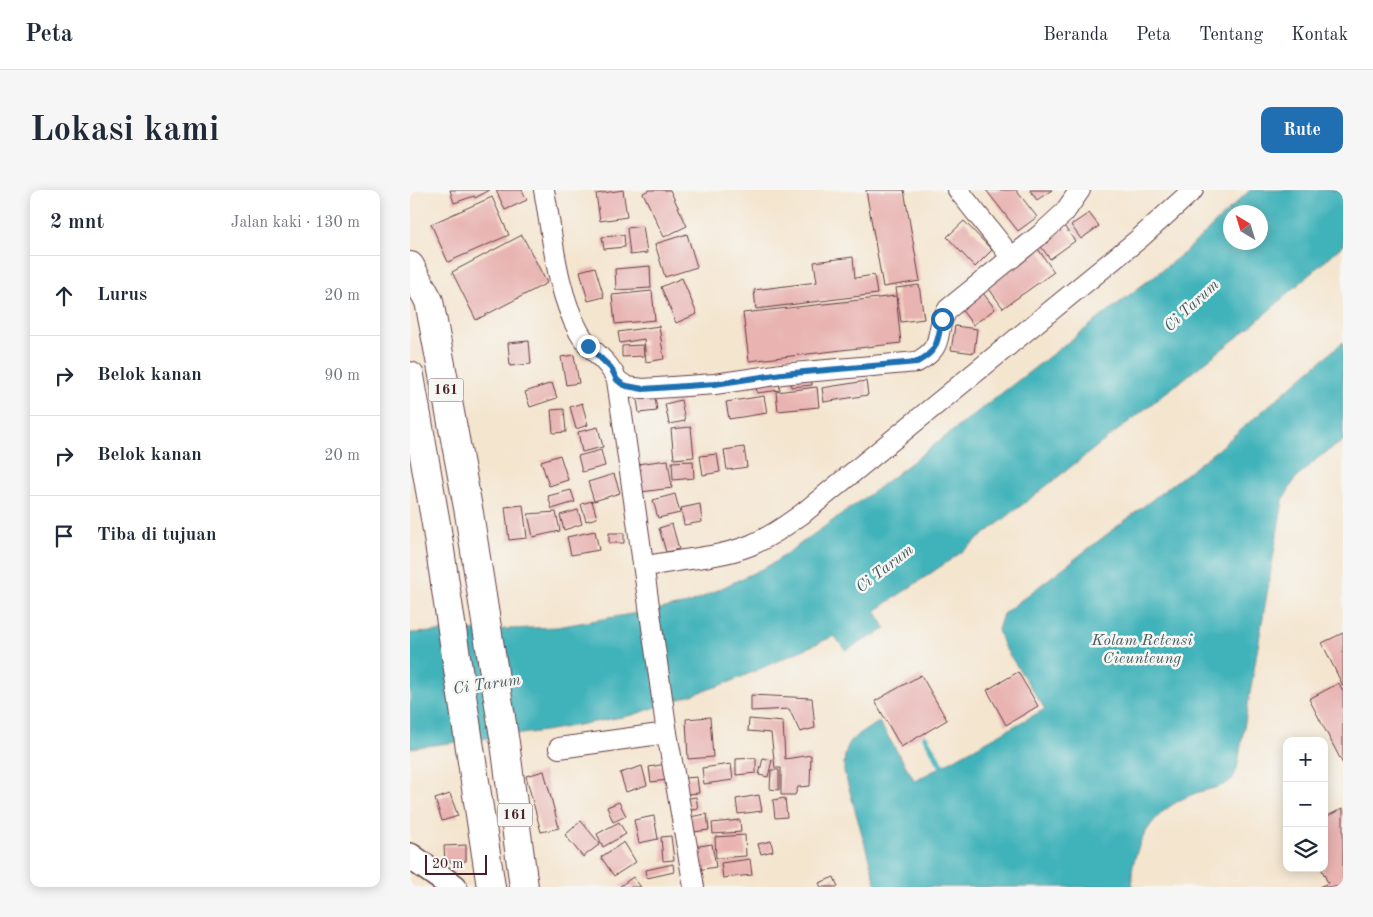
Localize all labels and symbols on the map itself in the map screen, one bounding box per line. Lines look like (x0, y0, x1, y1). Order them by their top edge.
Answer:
north arrow (1223, 205, 1268, 250)
water label: Ci Tarum (1162, 277, 1222, 335)
route start (931, 308, 954, 331)
route end (577, 335, 600, 358)
road number: 161 (428, 378, 464, 402)
water label: Ci Tarum (853, 542, 917, 596)
water label: Kolam Retensi Cieunteung (1090, 633, 1193, 667)
water label: Ci Tarum (452, 672, 522, 698)
road number: 161 (498, 804, 532, 826)
scale bar (425, 852, 488, 875)

